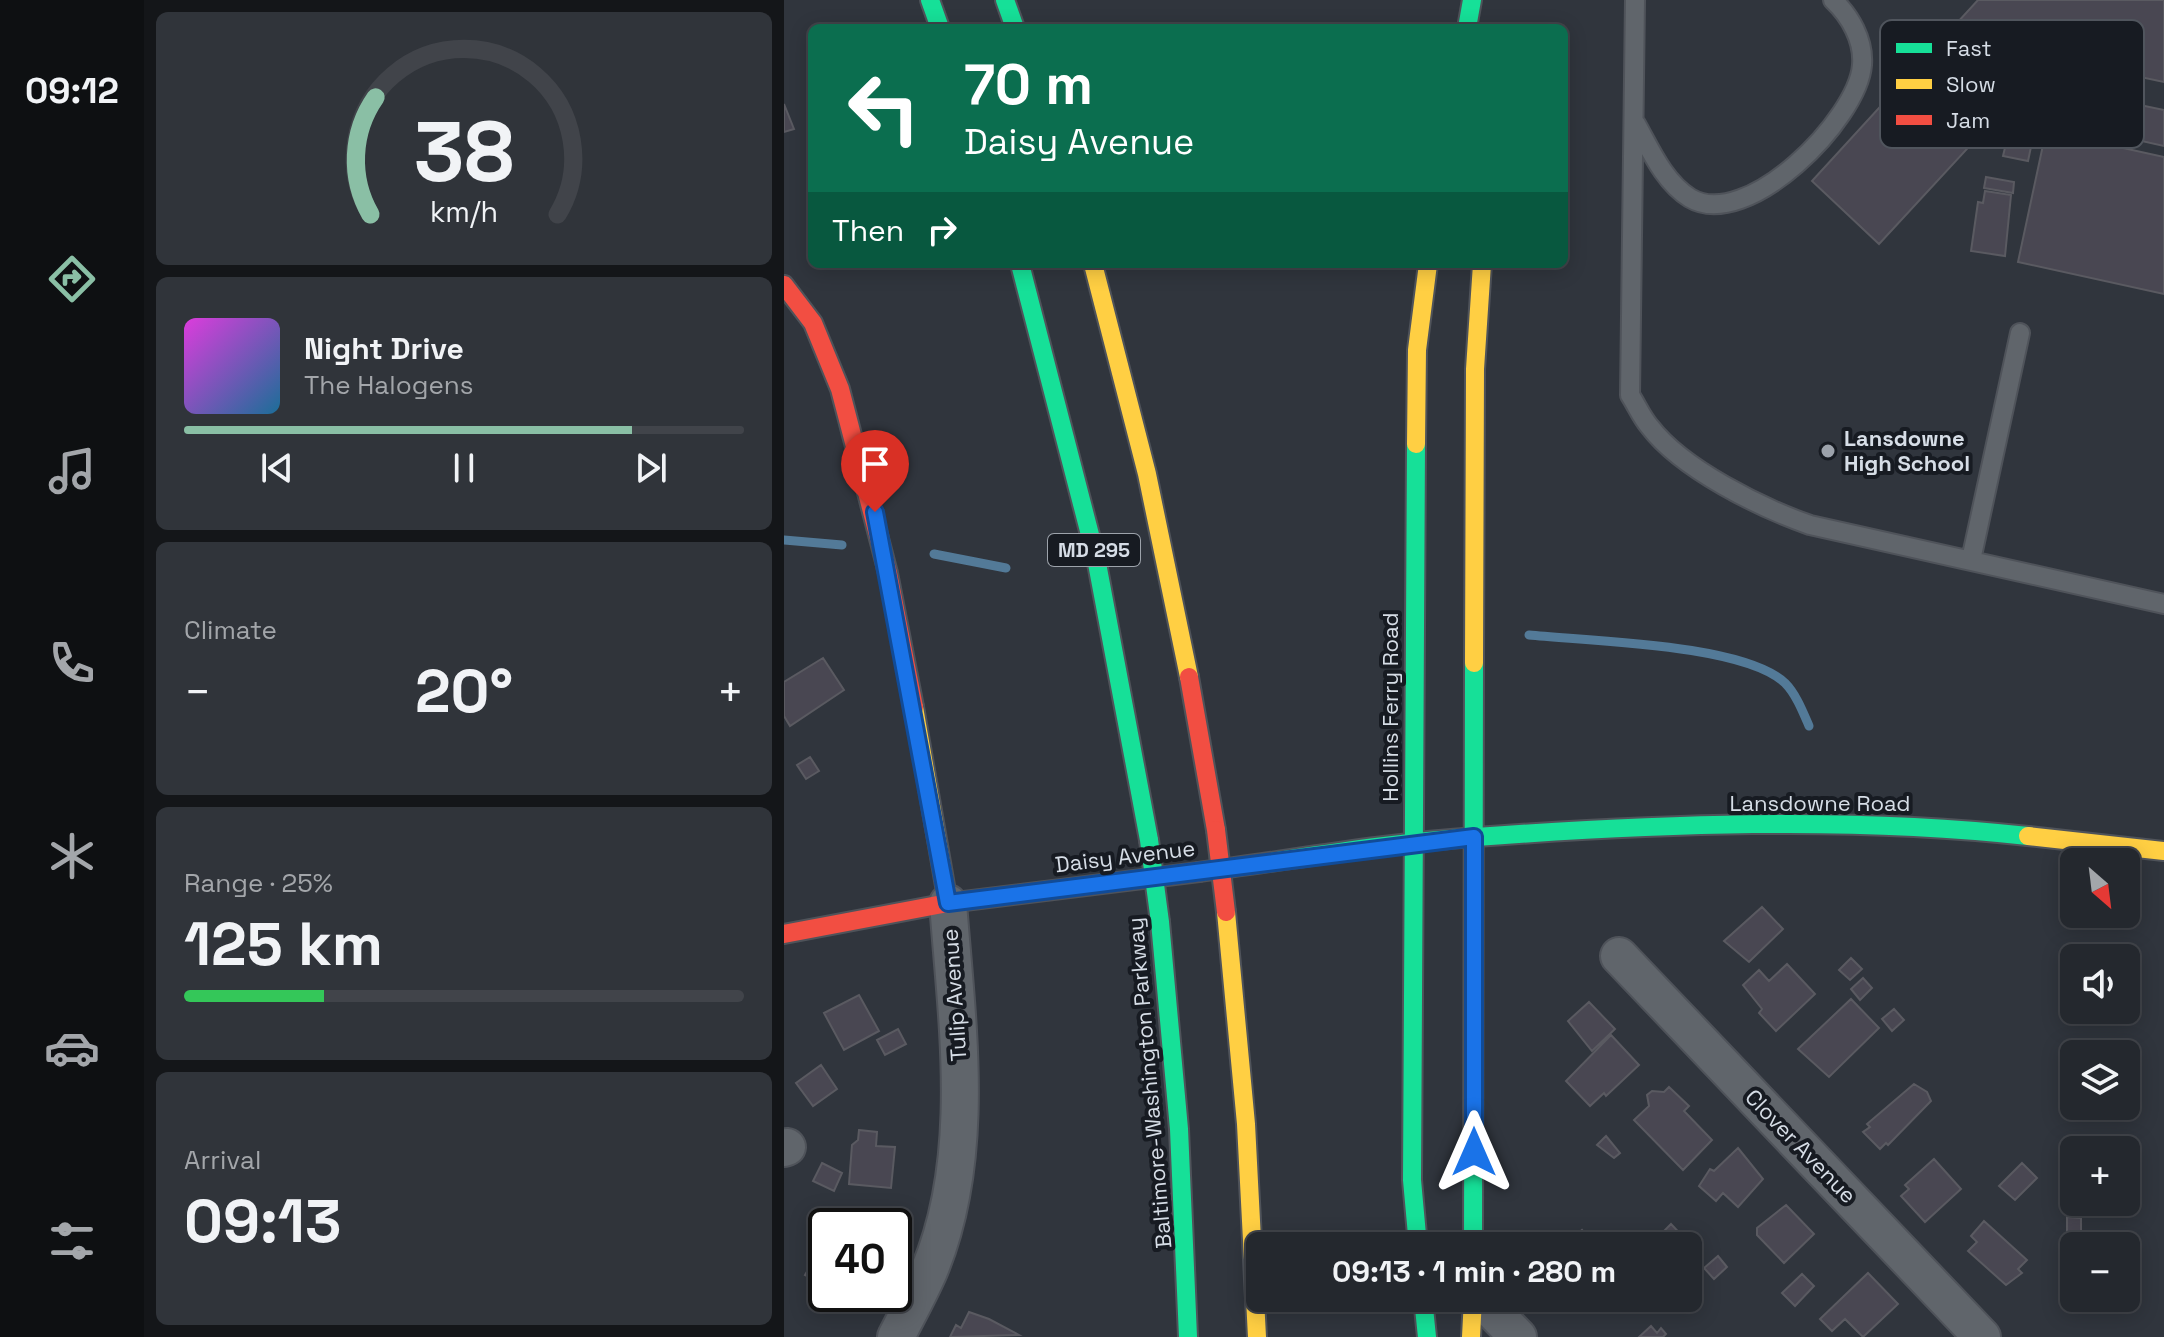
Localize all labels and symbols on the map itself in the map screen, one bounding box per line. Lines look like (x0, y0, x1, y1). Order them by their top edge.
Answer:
legend (1880, 20, 2144, 148)
text: Fast (1946, 34, 1992, 62)
text: Slow (1946, 70, 1996, 98)
text: Jam (1946, 106, 1990, 134)
place label: Lansdowne High School (1844, 424, 1970, 477)
pin (841, 430, 909, 512)
marker: Lansdowne High School (1819, 442, 1837, 460)
road number: MD 295 (1048, 534, 1140, 566)
street label: Hollins Ferry Road (1376, 612, 1404, 802)
street label: Lansdowne Road (1729, 789, 1911, 817)
street label: Daisy Avenue (1053, 834, 1197, 878)
north arrow (2060, 848, 2140, 928)
street label: Baltimore-Washington Parkway (1121, 916, 1177, 1250)
street label: Tulip Avenue (935, 928, 973, 1062)
street label: Clover Avenue (1739, 1083, 1863, 1209)
position arrow (1432, 1110, 1516, 1194)
speed limit sign: 40 (808, 1208, 912, 1312)

